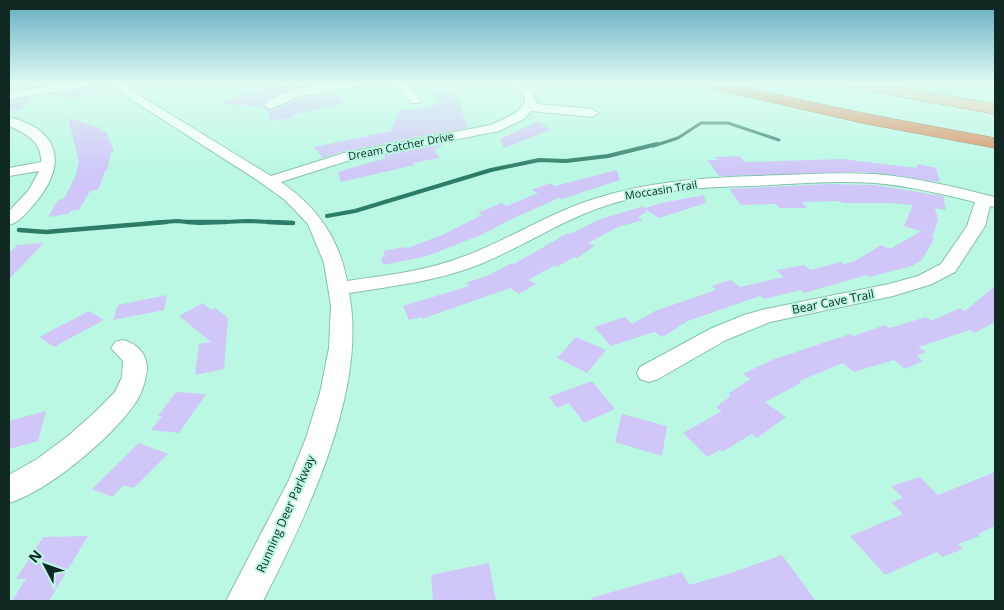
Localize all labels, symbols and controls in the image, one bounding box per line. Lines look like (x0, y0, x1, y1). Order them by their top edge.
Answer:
street label: Dream Catcher Drive (347, 128, 455, 163)
street label: Moccasin Trail (624, 176, 698, 203)
street label: Bear Cave Trail (790, 285, 876, 318)
street label: Running Deer Parkway (252, 452, 319, 575)
north arrow (20, 540, 70, 590)
text: N (24, 546, 46, 567)

